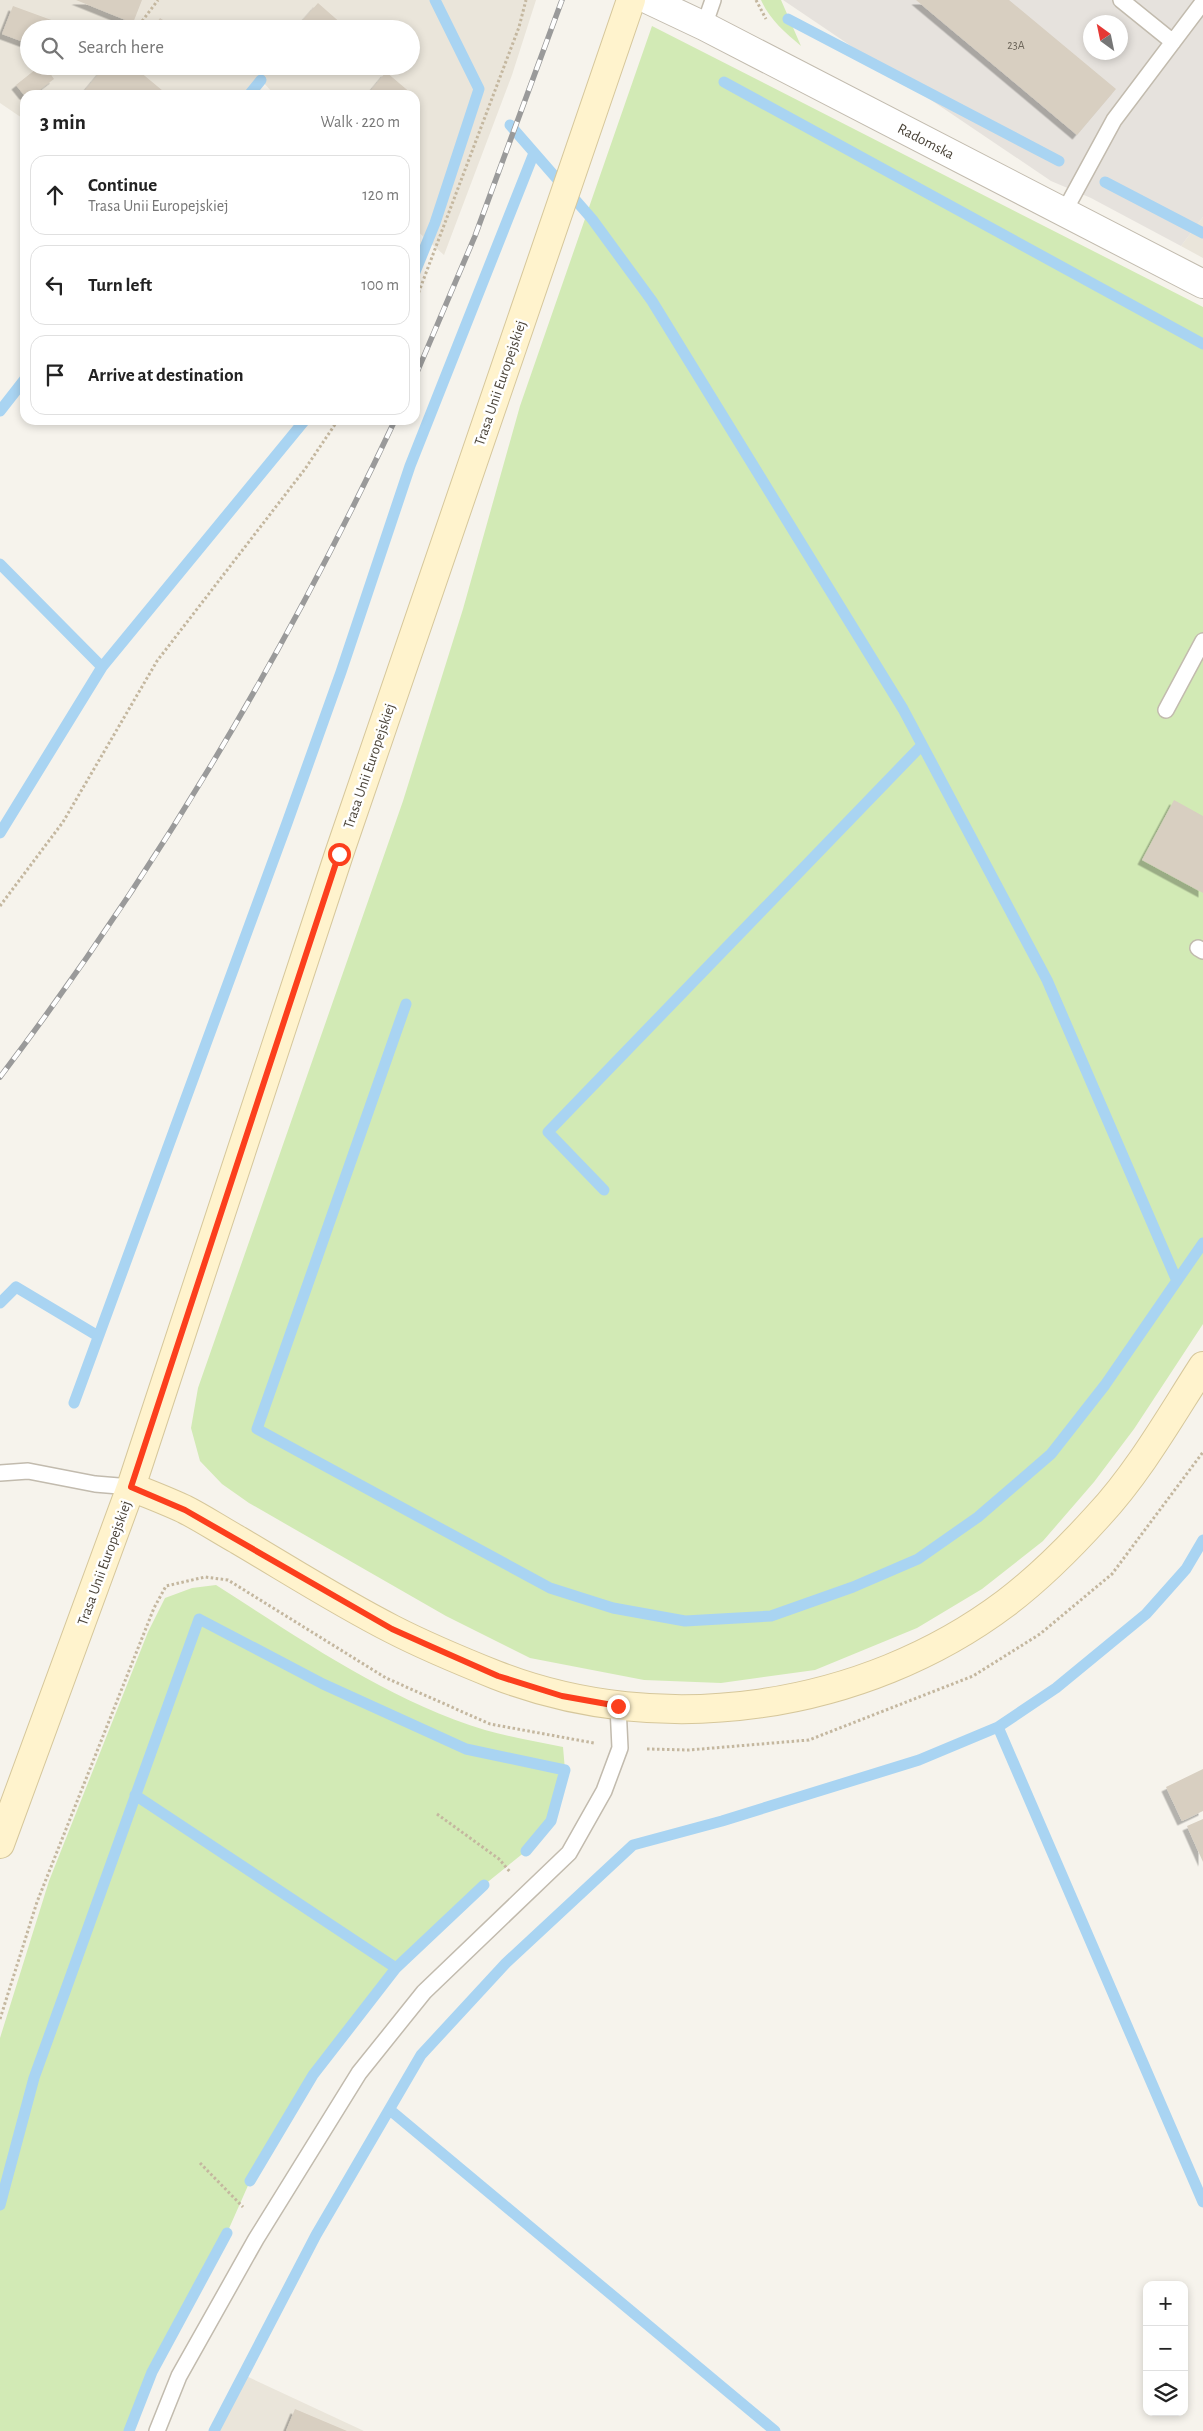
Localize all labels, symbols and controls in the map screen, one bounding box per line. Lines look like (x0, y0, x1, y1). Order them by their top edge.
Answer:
north arrow (1083, 15, 1128, 60)
search box (20, 20, 420, 75)
icon: search (38, 34, 66, 62)
text: Search here (78, 38, 164, 57)
house number: 23A (1007, 39, 1025, 51)
text: 3 min (40, 112, 86, 133)
text: Walk · 220 m (321, 114, 400, 130)
street label: Radomska (895, 121, 956, 162)
text: Continue (88, 176, 157, 195)
icon: ahead (41, 181, 69, 209)
text: 120 m (362, 187, 399, 203)
text: Trasa Unii Europejskiej (88, 198, 228, 214)
icon: left (41, 271, 69, 299)
text: Turn left (88, 276, 152, 295)
text: 100 m (361, 277, 399, 293)
street label: Trasa Unii Europejskiej (472, 319, 529, 448)
icon: arrive (41, 361, 69, 389)
text: Arrive at destination (88, 366, 244, 385)
street label: Trasa Unii Europejskiej (341, 702, 398, 831)
route start (328, 843, 351, 866)
street label: Trasa Unii Europejskiej (75, 1499, 134, 1628)
route end (607, 1695, 630, 1718)
map controls (1143, 2281, 1188, 2416)
button: + (1143, 2281, 1188, 2326)
button: − (1143, 2326, 1188, 2371)
button: layers (1143, 2371, 1188, 2416)

